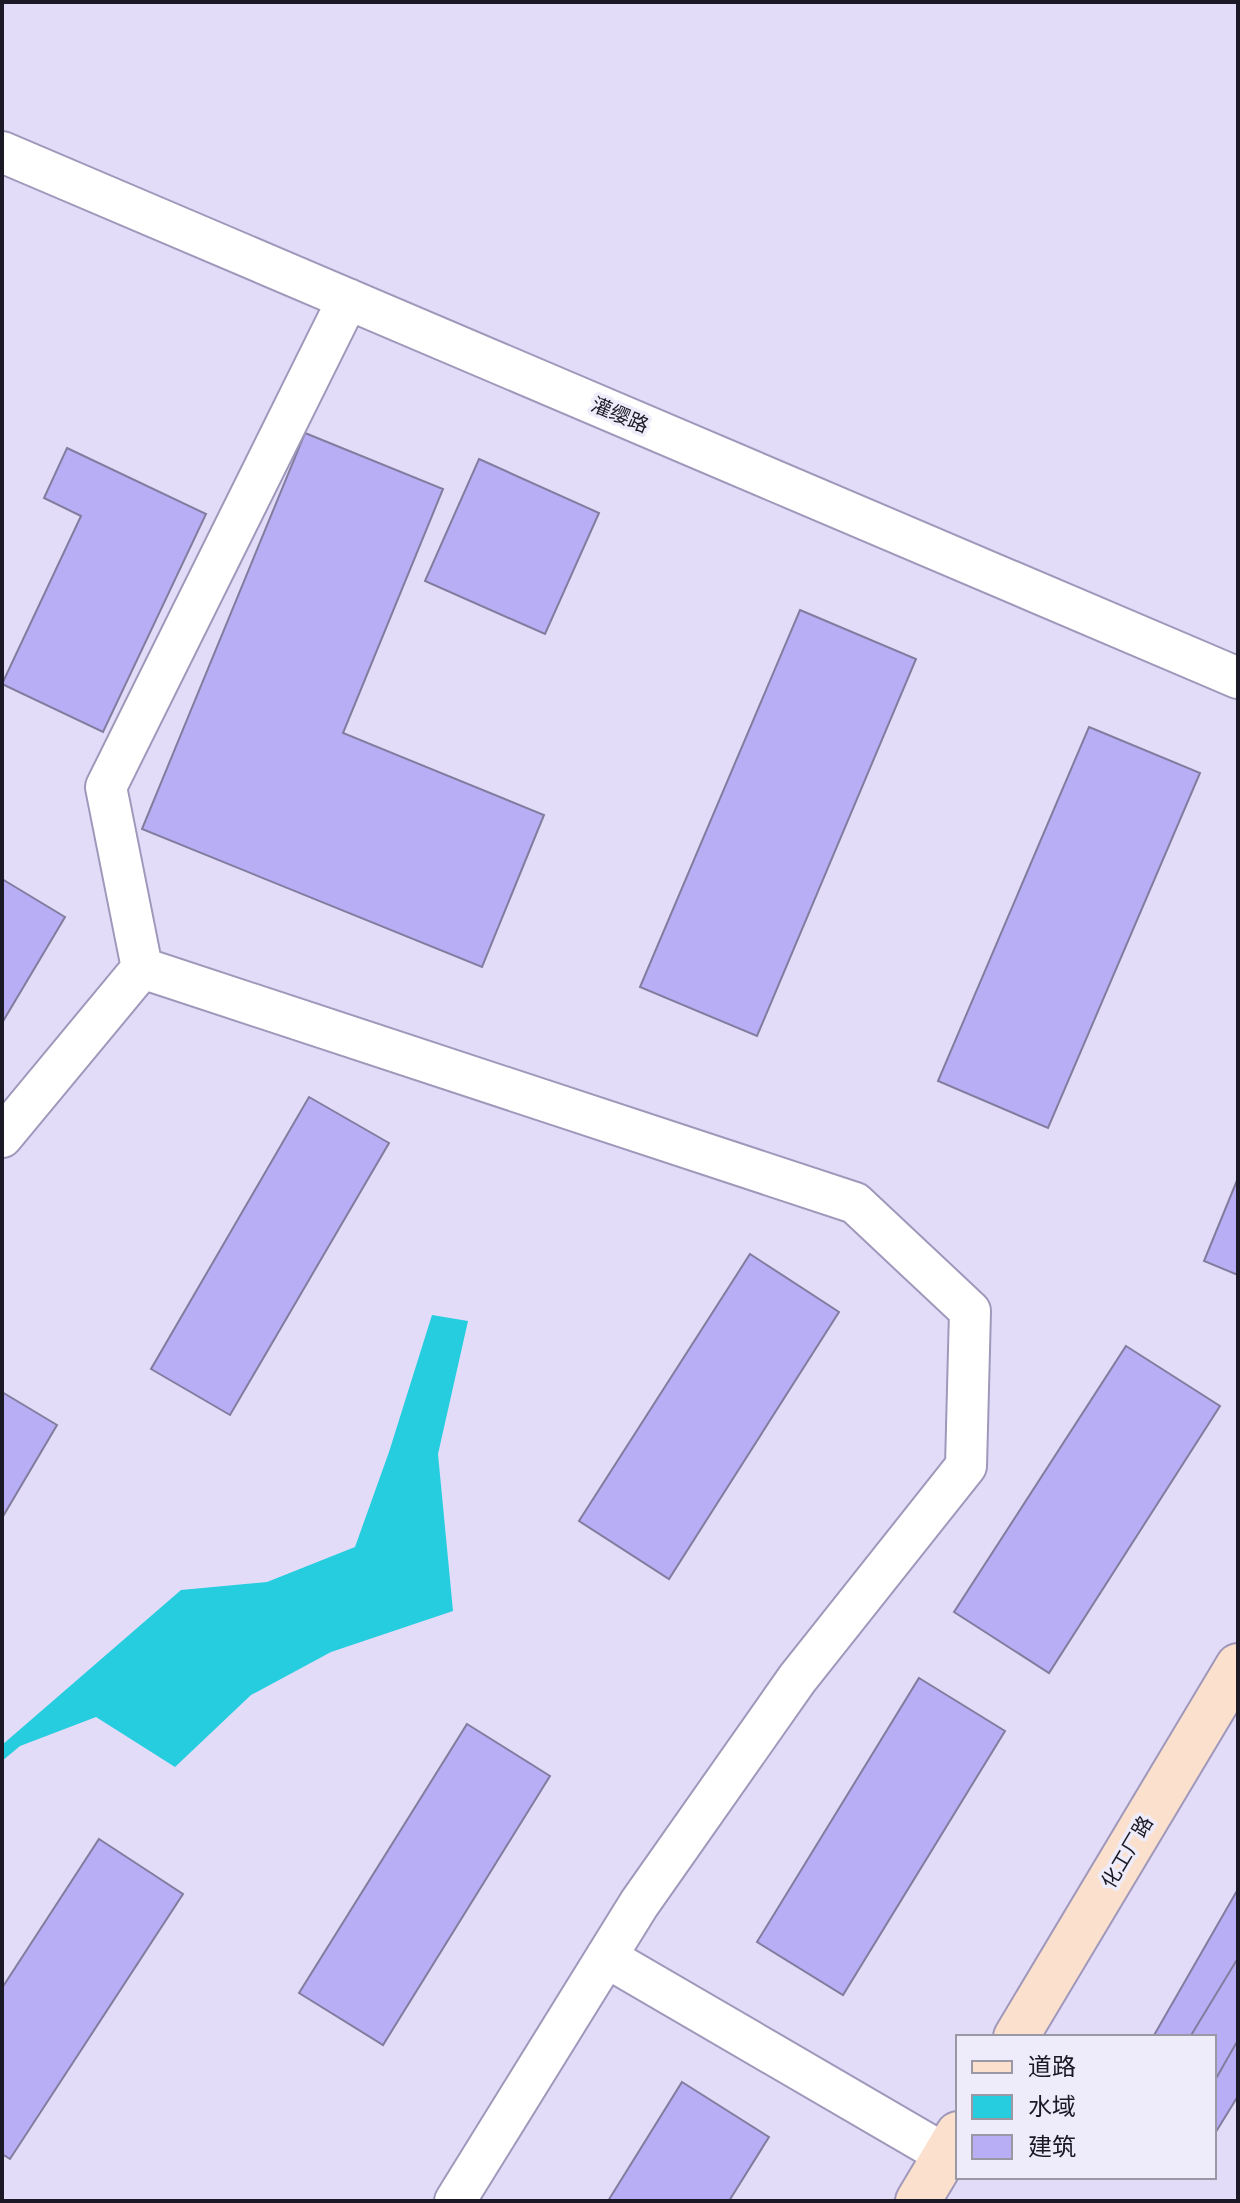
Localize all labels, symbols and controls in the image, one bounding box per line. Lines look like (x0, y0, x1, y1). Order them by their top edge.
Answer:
street label: 灌缨路 (588, 392, 652, 438)
street label: 化工厂路 (1096, 1812, 1158, 1892)
legend (956, 2035, 1216, 2179)
text: 道路 (1028, 2053, 1076, 2081)
text: 水域 (1028, 2093, 1076, 2121)
text: 建筑 (1028, 2133, 1076, 2161)

